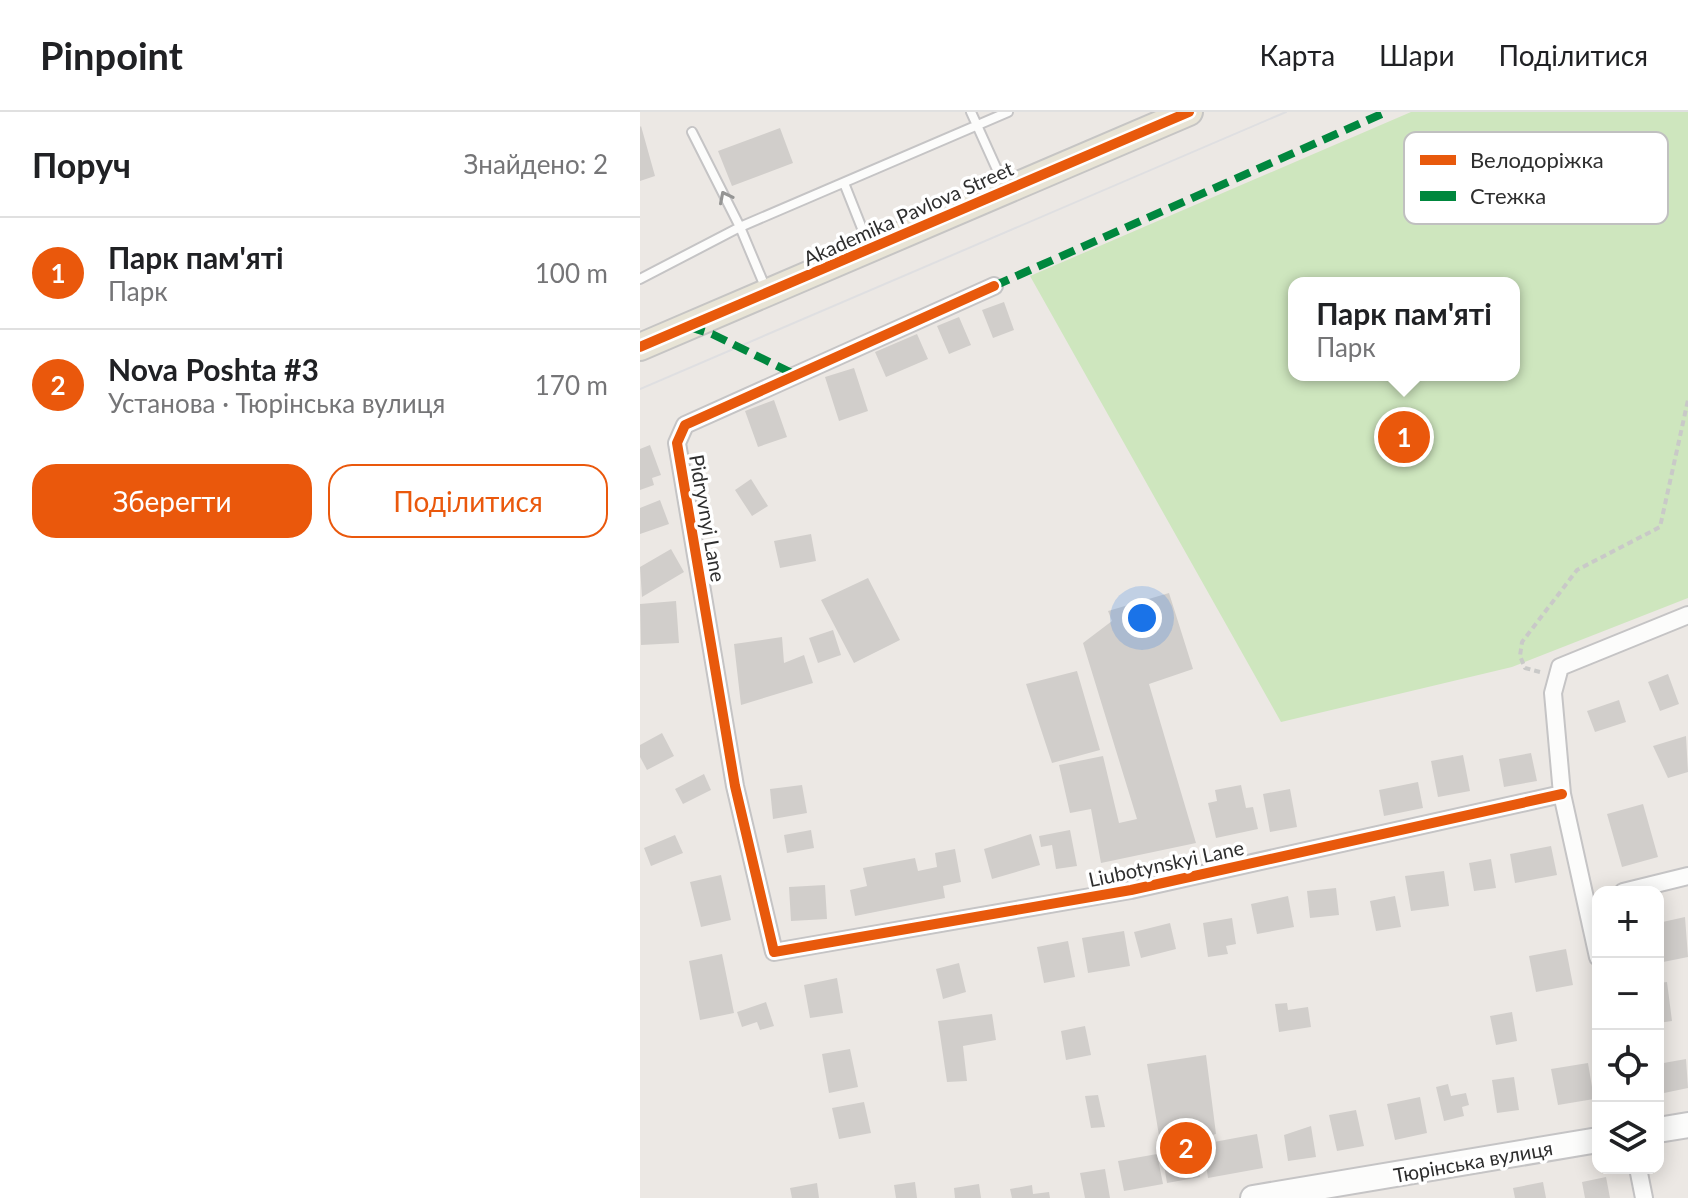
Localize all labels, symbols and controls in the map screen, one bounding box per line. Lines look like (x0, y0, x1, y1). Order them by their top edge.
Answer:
text: Pinpoint (40, 32, 183, 78)
text: Карта (1259, 38, 1335, 72)
text: Шари (1379, 38, 1455, 72)
text: Поділитися (1499, 38, 1648, 72)
legend (1404, 132, 1668, 224)
text: Поруч (32, 144, 131, 185)
text: Велодоріжка (1470, 146, 1604, 173)
text: Знайдено: 2 (464, 148, 608, 180)
street label: Akademika Pavlova Street (799, 156, 1017, 270)
text: Стежка (1470, 182, 1546, 209)
one-way arrow (719, 190, 734, 205)
text: Парк пам'яті (108, 239, 284, 275)
text: 1 (50, 257, 66, 289)
text: 100 m (535, 257, 608, 289)
text: Парк (108, 275, 168, 307)
popup (1288, 277, 1520, 381)
text: Парк пам'яті (1316, 295, 1492, 331)
text: Парк (1316, 331, 1376, 363)
text: Nova Poshta #3 (108, 351, 319, 387)
text: 2 (50, 369, 66, 401)
text: 170 m (535, 369, 608, 401)
text: Установа · Тюрінська вулиця (108, 387, 445, 419)
pin: 1 (1378, 407, 1430, 467)
street label: Pidryvnyi Lane (685, 452, 731, 584)
button: Зберегти (32, 464, 312, 538)
button: Поділитися (328, 464, 608, 538)
your location (1122, 598, 1162, 638)
street label: Liubotynskyi Lane (1086, 835, 1246, 891)
map controls (1592, 886, 1664, 1174)
button: + (1592, 886, 1664, 958)
button: − (1592, 958, 1664, 1030)
button: locate (1592, 1030, 1664, 1102)
button: layers (1592, 1102, 1664, 1174)
pin: 2 (1160, 1118, 1212, 1178)
street label: Тюрінська вулиця (1392, 1135, 1554, 1187)

